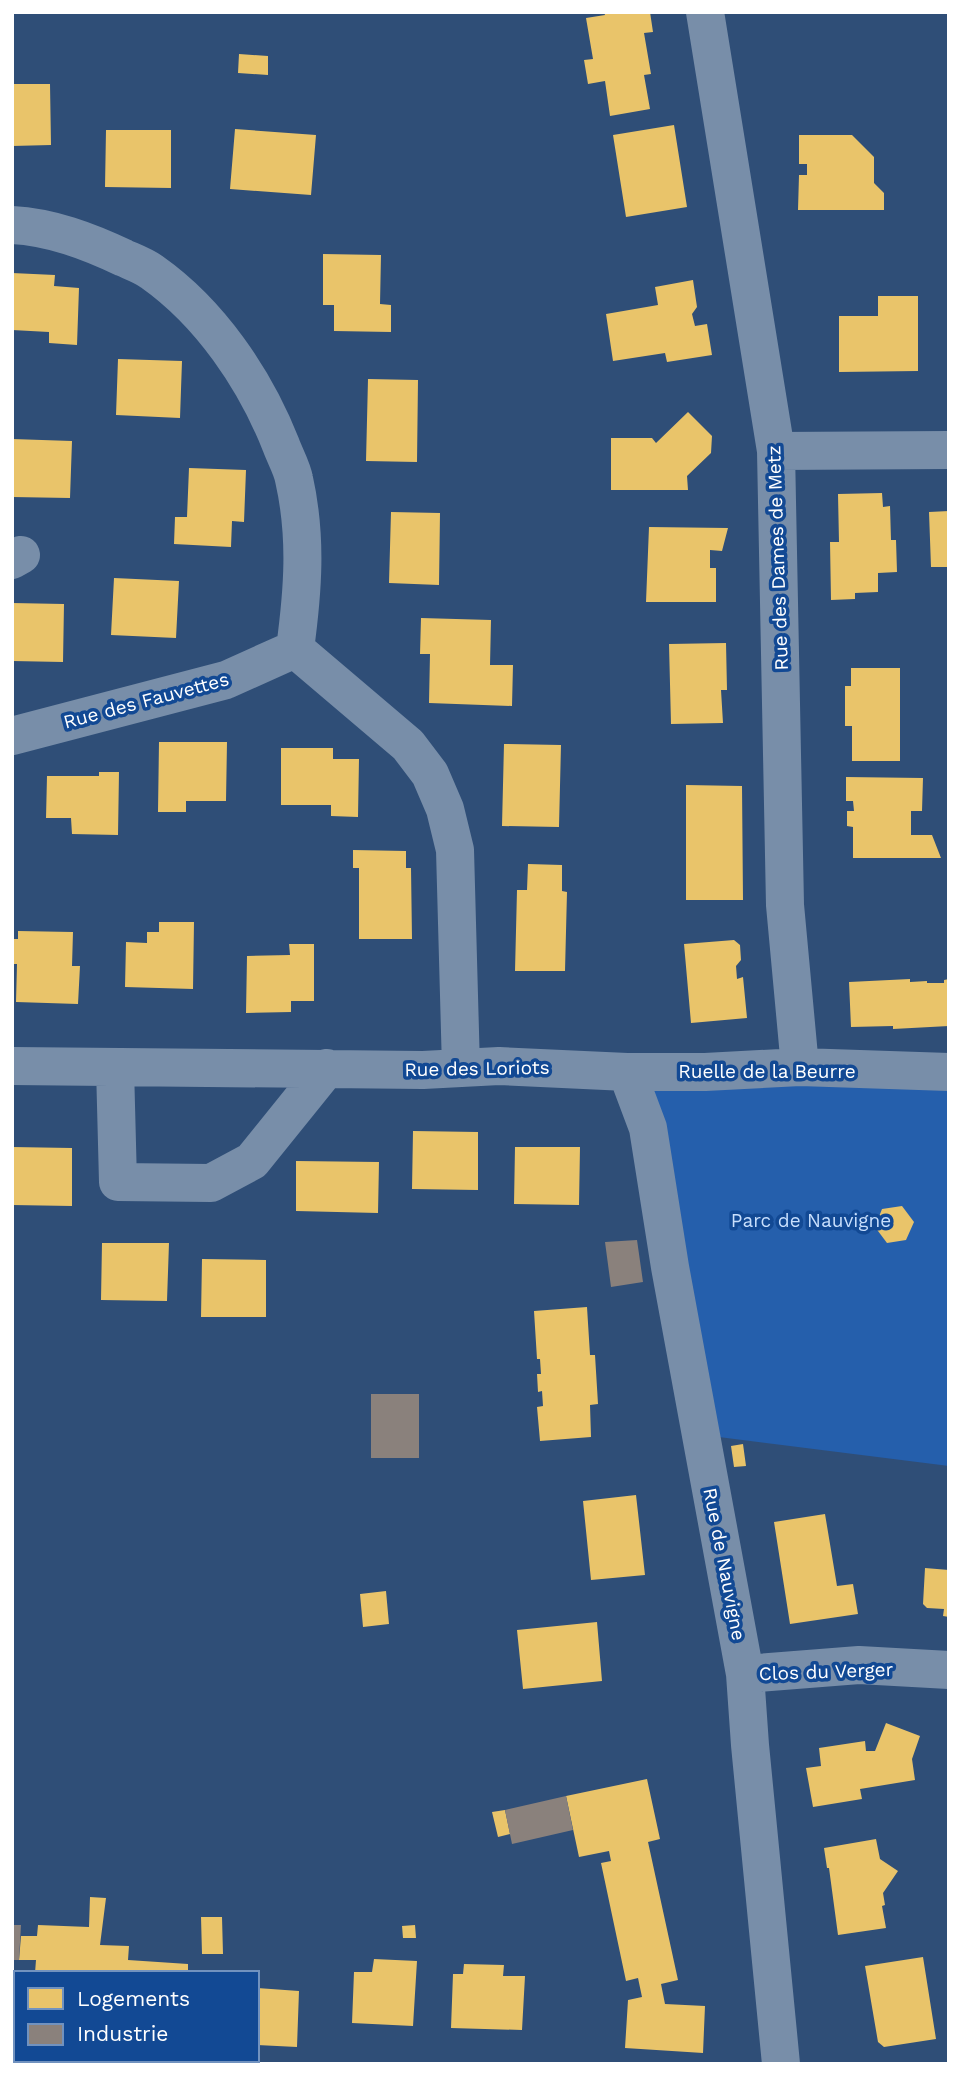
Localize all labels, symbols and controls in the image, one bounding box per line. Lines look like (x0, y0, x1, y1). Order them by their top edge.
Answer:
street label: Rue des Dames de Metz (762, 445, 793, 671)
street label: Rue des Fauvettes (61, 667, 231, 734)
street label: Rue des Loriots (404, 1056, 550, 1081)
street label: Ruelle de la Beurre (678, 1060, 856, 1083)
park label: Parc de Nauvigne (731, 1209, 891, 1232)
street label: Rue de Nauvigne (698, 1486, 751, 1642)
street label: Clos du Verger (758, 1658, 894, 1685)
legend (14, 1971, 259, 2062)
text: Logements (77, 1986, 190, 2011)
text: Industrie (77, 2021, 168, 2046)

